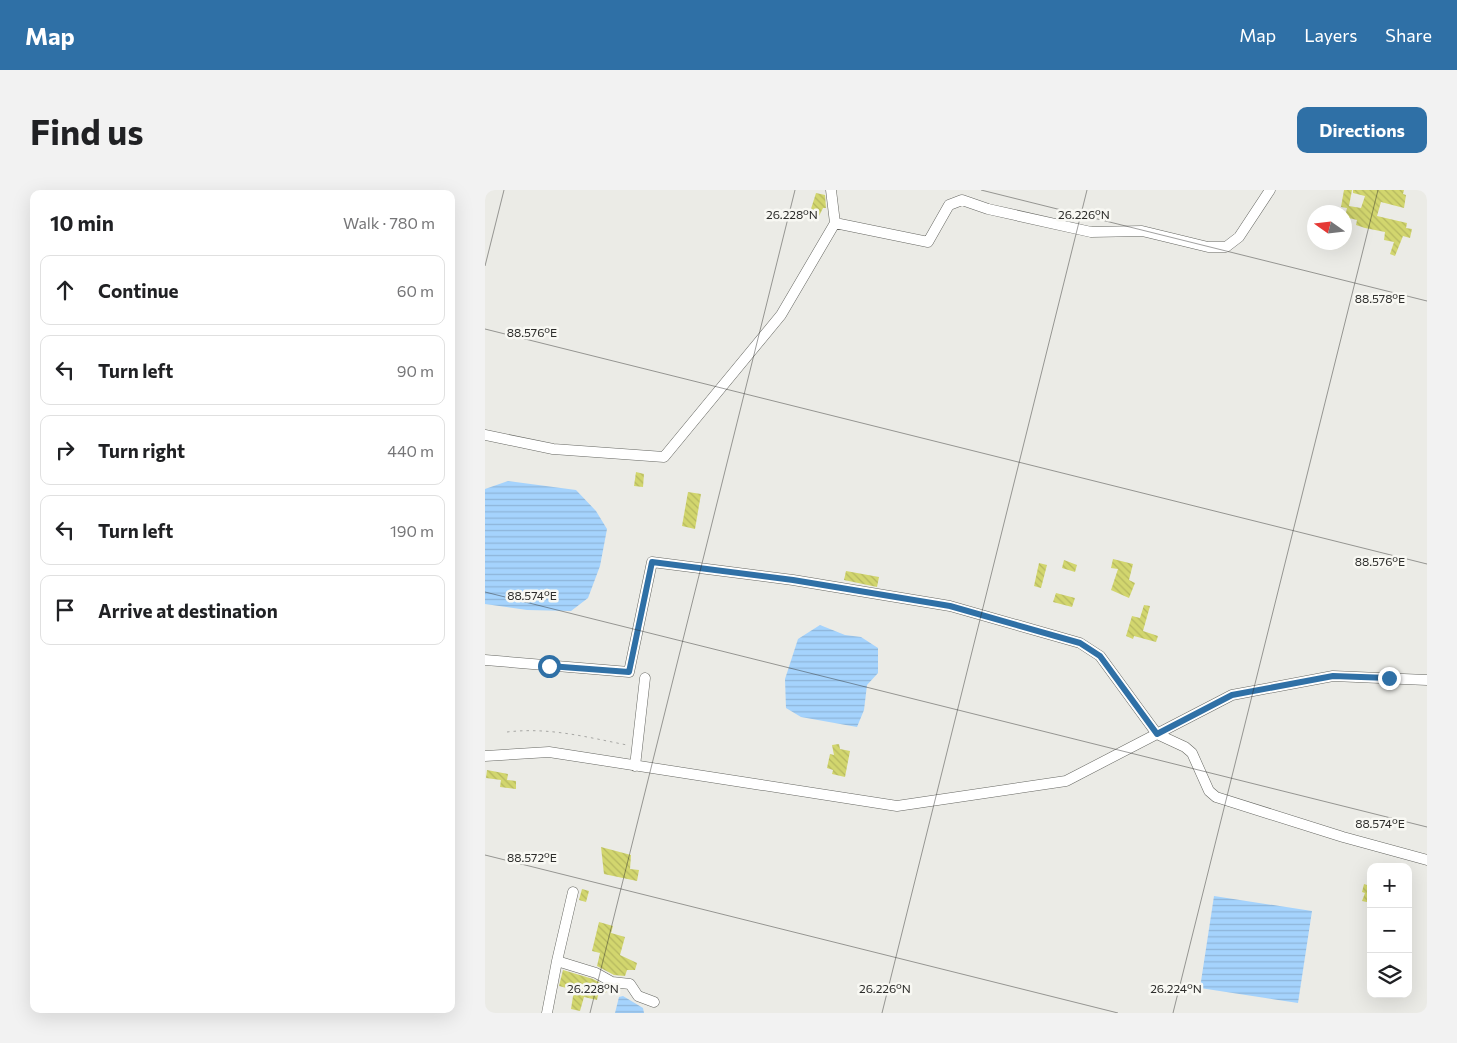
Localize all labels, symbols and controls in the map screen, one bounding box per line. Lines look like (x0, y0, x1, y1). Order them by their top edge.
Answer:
text: Map (25, 21, 75, 50)
text: Map (1239, 24, 1276, 46)
text: Layers (1304, 24, 1357, 46)
text: Share (1385, 24, 1432, 46)
button: Directions (1297, 107, 1427, 153)
text: Find us (30, 109, 144, 152)
north arrow (1307, 205, 1352, 250)
text: 26.228°N (766, 207, 818, 221)
text: 26.226°N (1058, 207, 1110, 221)
text: 10 min (50, 210, 114, 235)
text: Walk · 780 m (343, 213, 435, 232)
icon: ahead (51, 276, 79, 304)
text: Continue (98, 279, 178, 302)
text: 60 m (397, 281, 434, 300)
text: 88.578°E (1355, 291, 1405, 305)
text: 88.576°E (507, 325, 557, 339)
icon: left (51, 356, 79, 384)
text: Turn left (98, 359, 173, 382)
text: 90 m (397, 361, 434, 380)
icon: right (51, 436, 79, 464)
text: Turn right (98, 439, 185, 462)
text: 440 m (387, 441, 434, 460)
icon: left (51, 516, 79, 544)
text: Turn left (98, 519, 173, 542)
text: 190 m (390, 521, 434, 540)
text: 88.576°E (1355, 554, 1405, 568)
text: 88.574°E (507, 588, 557, 602)
icon: arrive (51, 596, 79, 624)
text: Arrive at destination (98, 599, 278, 622)
route start (538, 655, 561, 678)
route end (1378, 667, 1401, 690)
text: 88.574°E (1355, 816, 1405, 830)
text: 88.572°E (507, 850, 557, 864)
map controls (1367, 863, 1412, 998)
button: + (1367, 863, 1412, 908)
button: − (1367, 908, 1412, 953)
button: layers (1367, 953, 1412, 998)
text: 26.228°N (567, 981, 619, 995)
text: 26.226°N (859, 981, 911, 995)
text: 26.224°N (1150, 981, 1202, 995)

